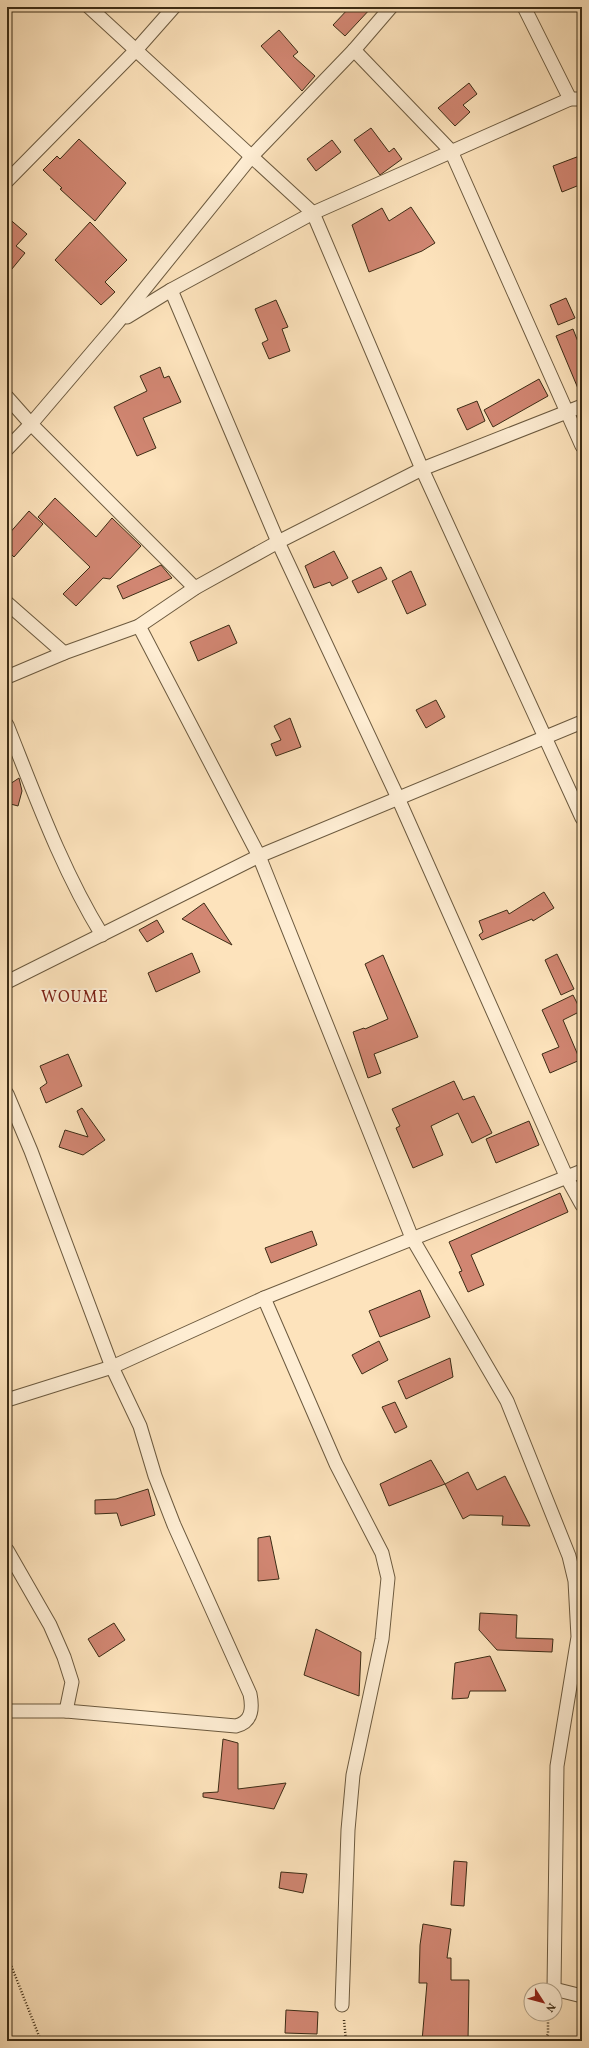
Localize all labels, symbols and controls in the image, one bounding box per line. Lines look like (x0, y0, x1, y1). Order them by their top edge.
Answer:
district label: WOUME (41, 987, 109, 1009)
north arrow (523, 1982, 563, 2022)
text: N (541, 1999, 558, 2015)

